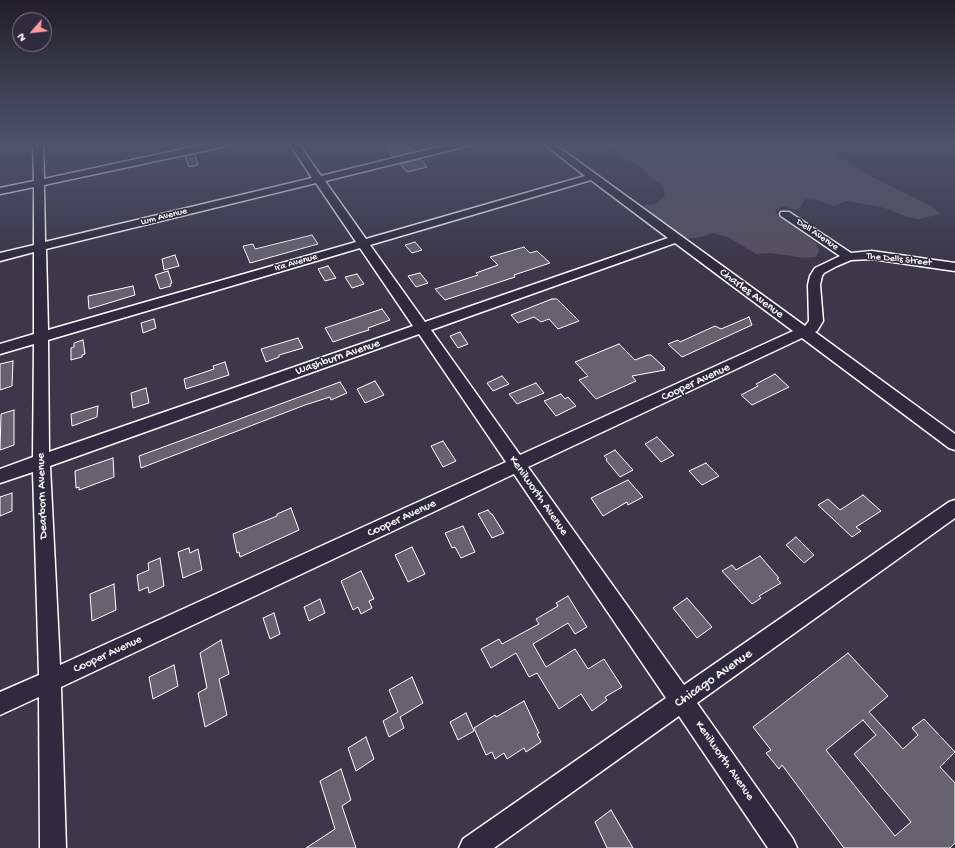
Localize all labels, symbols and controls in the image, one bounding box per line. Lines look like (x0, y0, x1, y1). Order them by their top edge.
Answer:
north arrow (12, 12, 52, 52)
text: N (15, 31, 29, 43)
street label: Lum Avenue (139, 205, 189, 229)
street label: Dell Avenue (794, 216, 840, 254)
street label: Ira Avenue (273, 251, 319, 275)
street label: The Dells Street (866, 251, 932, 269)
street label: Charles Avenue (716, 266, 786, 322)
street label: Washburn Avenue (294, 337, 382, 379)
street label: Cooper Avenue (659, 361, 733, 405)
street label: Dearborn Avenue (34, 453, 52, 539)
street label: Kenilworth Avenue (505, 453, 571, 539)
street label: Cooper Avenue (365, 497, 439, 541)
street label: Cooper Avenue (71, 633, 145, 677)
street label: Chicago Avenue (672, 646, 756, 712)
street label: Kenilworth Avenue (691, 718, 757, 804)

